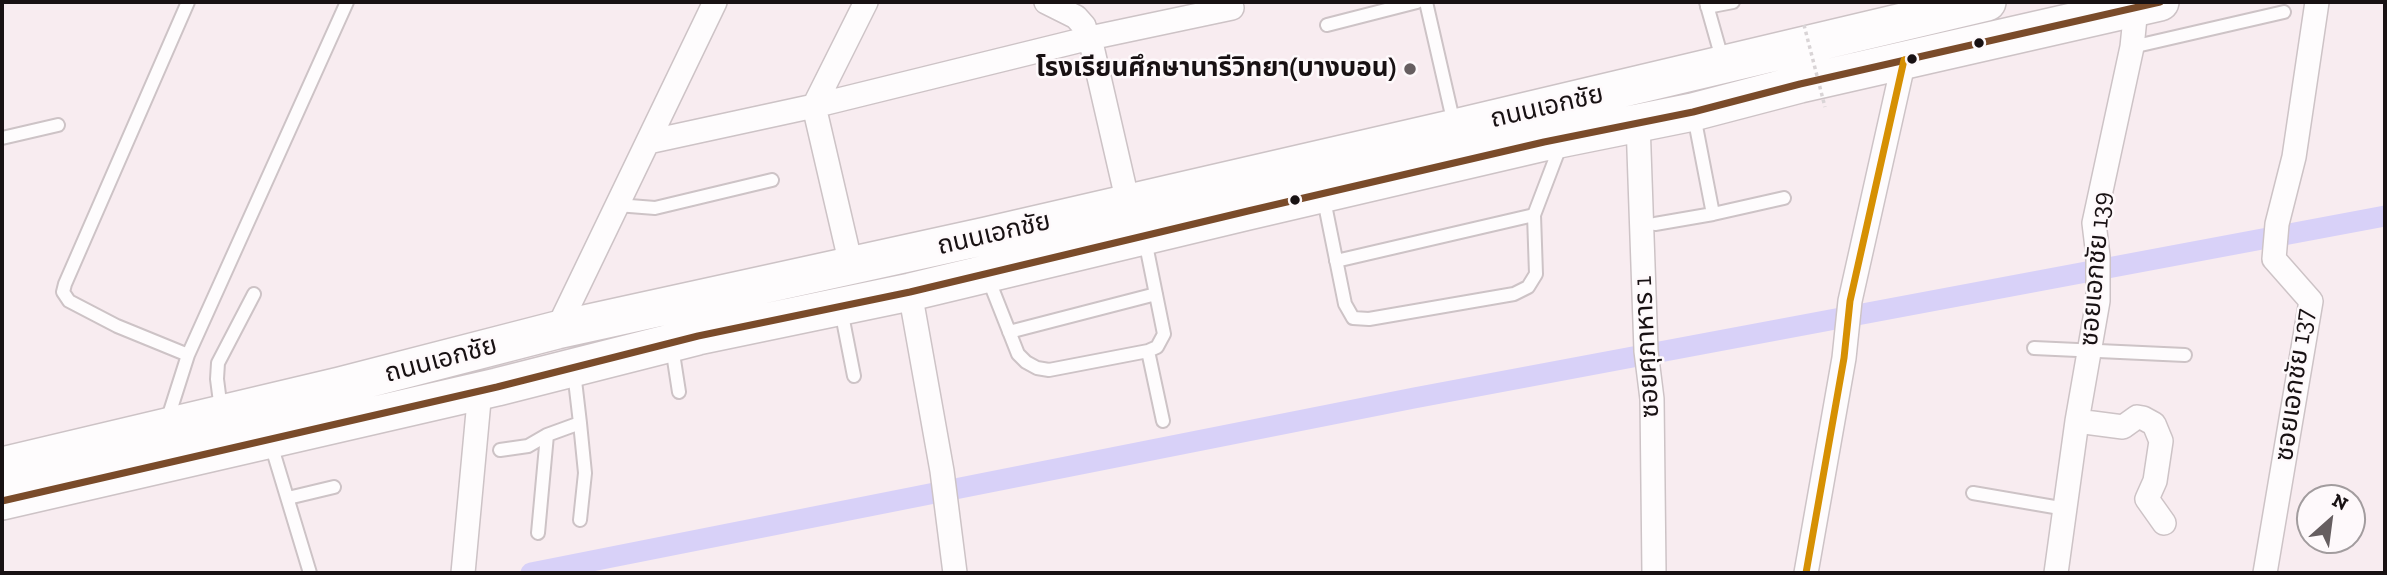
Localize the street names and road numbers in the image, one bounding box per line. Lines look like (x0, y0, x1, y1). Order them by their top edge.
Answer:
street label: ถนนเอกชัย (1487, 79, 1607, 135)
street label: ซอยเอกชัย 139 (2074, 190, 2118, 348)
street label: ถนนเอกชัย (934, 206, 1054, 262)
street label: ซอยศุภาหาร 1 (1628, 275, 1666, 419)
street label: ซอยเอกชัย 137 (2269, 307, 2321, 463)
street label: ถนนเอกชัย (381, 330, 501, 390)

